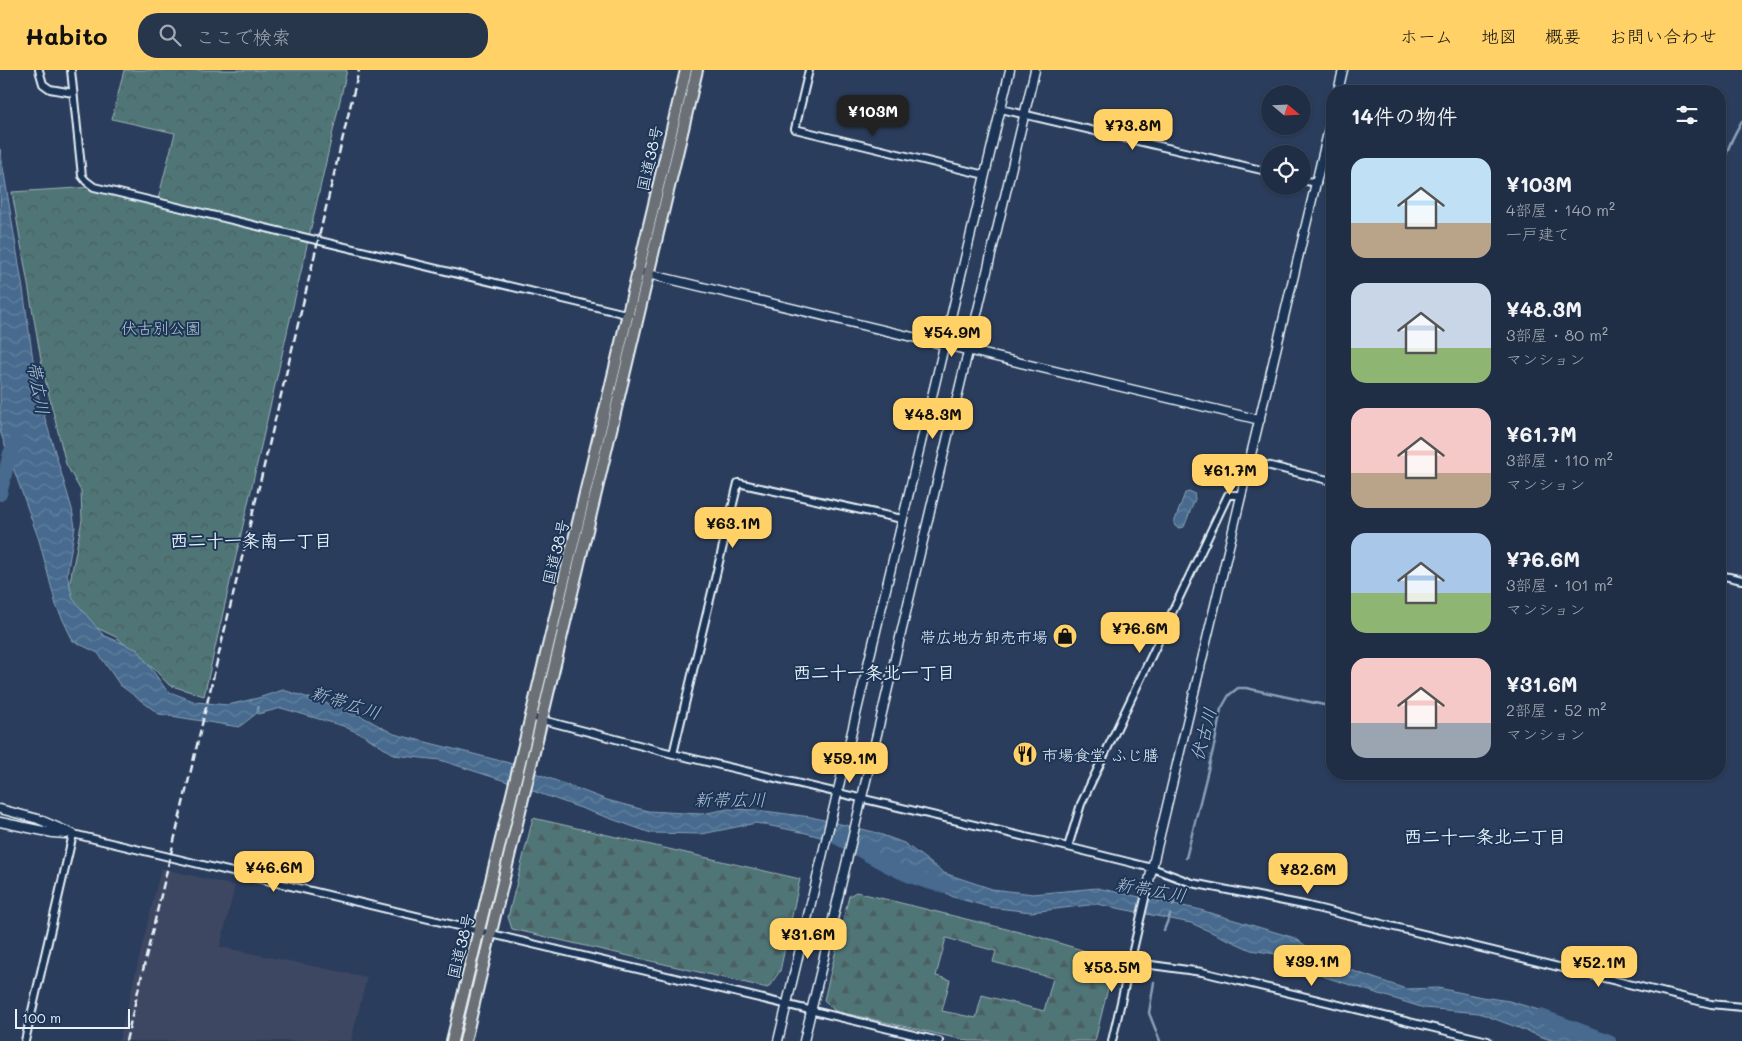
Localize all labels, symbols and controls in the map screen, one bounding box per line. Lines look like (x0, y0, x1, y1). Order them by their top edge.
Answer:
search box (138, 13, 488, 58)
text: Habito (25, 20, 108, 51)
icon: search (156, 21, 184, 49)
text: ここで検索 (196, 24, 291, 49)
text: ホーム (1400, 24, 1453, 48)
text: 地図 (1481, 24, 1517, 48)
text: 概要 (1545, 24, 1581, 48)
text: お問い合わせ (1609, 24, 1717, 48)
north arrow (1261, 85, 1311, 135)
map controls (1261, 85, 1311, 195)
pin: ¥103M (838, 94, 908, 137)
text: ¥103M (848, 100, 898, 121)
icon: filters (1673, 101, 1701, 129)
text: 14件の物件 (1351, 102, 1458, 129)
pin: ¥73.8M (1092, 108, 1174, 151)
text: ¥73.8M (1105, 114, 1161, 135)
street label: 国道38号 (631, 123, 667, 193)
button: locate (1261, 145, 1311, 195)
text: ¥103M (1506, 170, 1572, 197)
icon: home (1391, 178, 1451, 238)
text: 4部屋 · 140 m² (1506, 199, 1615, 220)
text: 一戸建て (1506, 223, 1570, 244)
text: ¥48.3M (1506, 295, 1582, 322)
icon: home (1391, 303, 1451, 363)
pin: ¥54.9M (911, 316, 993, 358)
park label: 伏古別公園 (121, 317, 201, 338)
text: ¥54.9M (923, 321, 981, 342)
text: 3部屋 · 80 m² (1506, 324, 1608, 345)
text: マンション (1506, 348, 1585, 369)
water label: 帯広川 (22, 359, 56, 417)
pin: ¥48.3M (892, 398, 974, 440)
text: ¥48.3M (904, 403, 962, 424)
text: ¥61.7M (1506, 420, 1577, 447)
icon: home (1391, 428, 1451, 488)
text: 3部屋 · 110 m² (1506, 449, 1613, 470)
pin: ¥61.7M (1189, 454, 1271, 496)
text: ¥61.7M (1203, 459, 1257, 480)
text: マンション (1506, 473, 1585, 494)
pin: ¥63.1M (692, 506, 774, 549)
text: ¥63.1M (706, 512, 760, 533)
street label: 国道38号 (537, 517, 573, 587)
district label: 西二十一条南一丁目 (170, 528, 332, 552)
text: ¥76.6M (1506, 545, 1580, 572)
icon: home (1391, 553, 1451, 613)
text: 3部屋 · 101 m² (1506, 574, 1613, 595)
text: マンション (1506, 598, 1585, 619)
pin: ¥76.6M (1099, 612, 1181, 654)
text: ¥76.6M (1112, 617, 1168, 638)
shop icon: 帯広地方卸売市場 (1052, 623, 1078, 649)
place label: 帯広地方卸売市場 (920, 626, 1048, 647)
district label: 西二十一条北一丁目 (793, 660, 955, 684)
text: ¥31.6M (1506, 670, 1578, 697)
icon: home (1391, 678, 1451, 738)
water label: 新帯広川 (308, 679, 384, 725)
text: 2部屋 · 52 m² (1506, 699, 1606, 720)
water label: 伏古川 (1184, 705, 1222, 763)
text: マンション (1506, 723, 1585, 744)
restaurant icon: 市場食堂 ふじ膳 (1012, 741, 1038, 767)
pin: ¥59.1M (809, 742, 891, 784)
place label: 市場食堂 ふじ膳 (1042, 744, 1159, 765)
text: ¥59.1M (823, 747, 877, 768)
water label: 新帯広川 (694, 787, 766, 811)
district label: 西二十一条北二丁目 (1404, 824, 1566, 848)
pin: ¥46.6M (233, 850, 315, 893)
pin: ¥82.6M (1267, 852, 1349, 895)
text: ¥46.6M (245, 856, 303, 877)
text: ¥82.6M (1280, 858, 1336, 879)
water label: 新帯広川 (1113, 871, 1189, 907)
street label: 国道38号 (442, 911, 478, 981)
pin: ¥31.6M (767, 918, 849, 960)
text: ¥31.6M (781, 923, 835, 944)
pin: ¥39.1M (1271, 944, 1353, 987)
pin: ¥52.1M (1558, 946, 1640, 988)
pin: ¥58.5M (1071, 950, 1153, 993)
text: ¥39.1M (1285, 950, 1339, 971)
text: ¥52.1M (1572, 951, 1626, 972)
text: ¥58.5M (1084, 956, 1140, 977)
scale bar (15, 1006, 130, 1029)
text: 100 m (22, 1008, 61, 1027)

